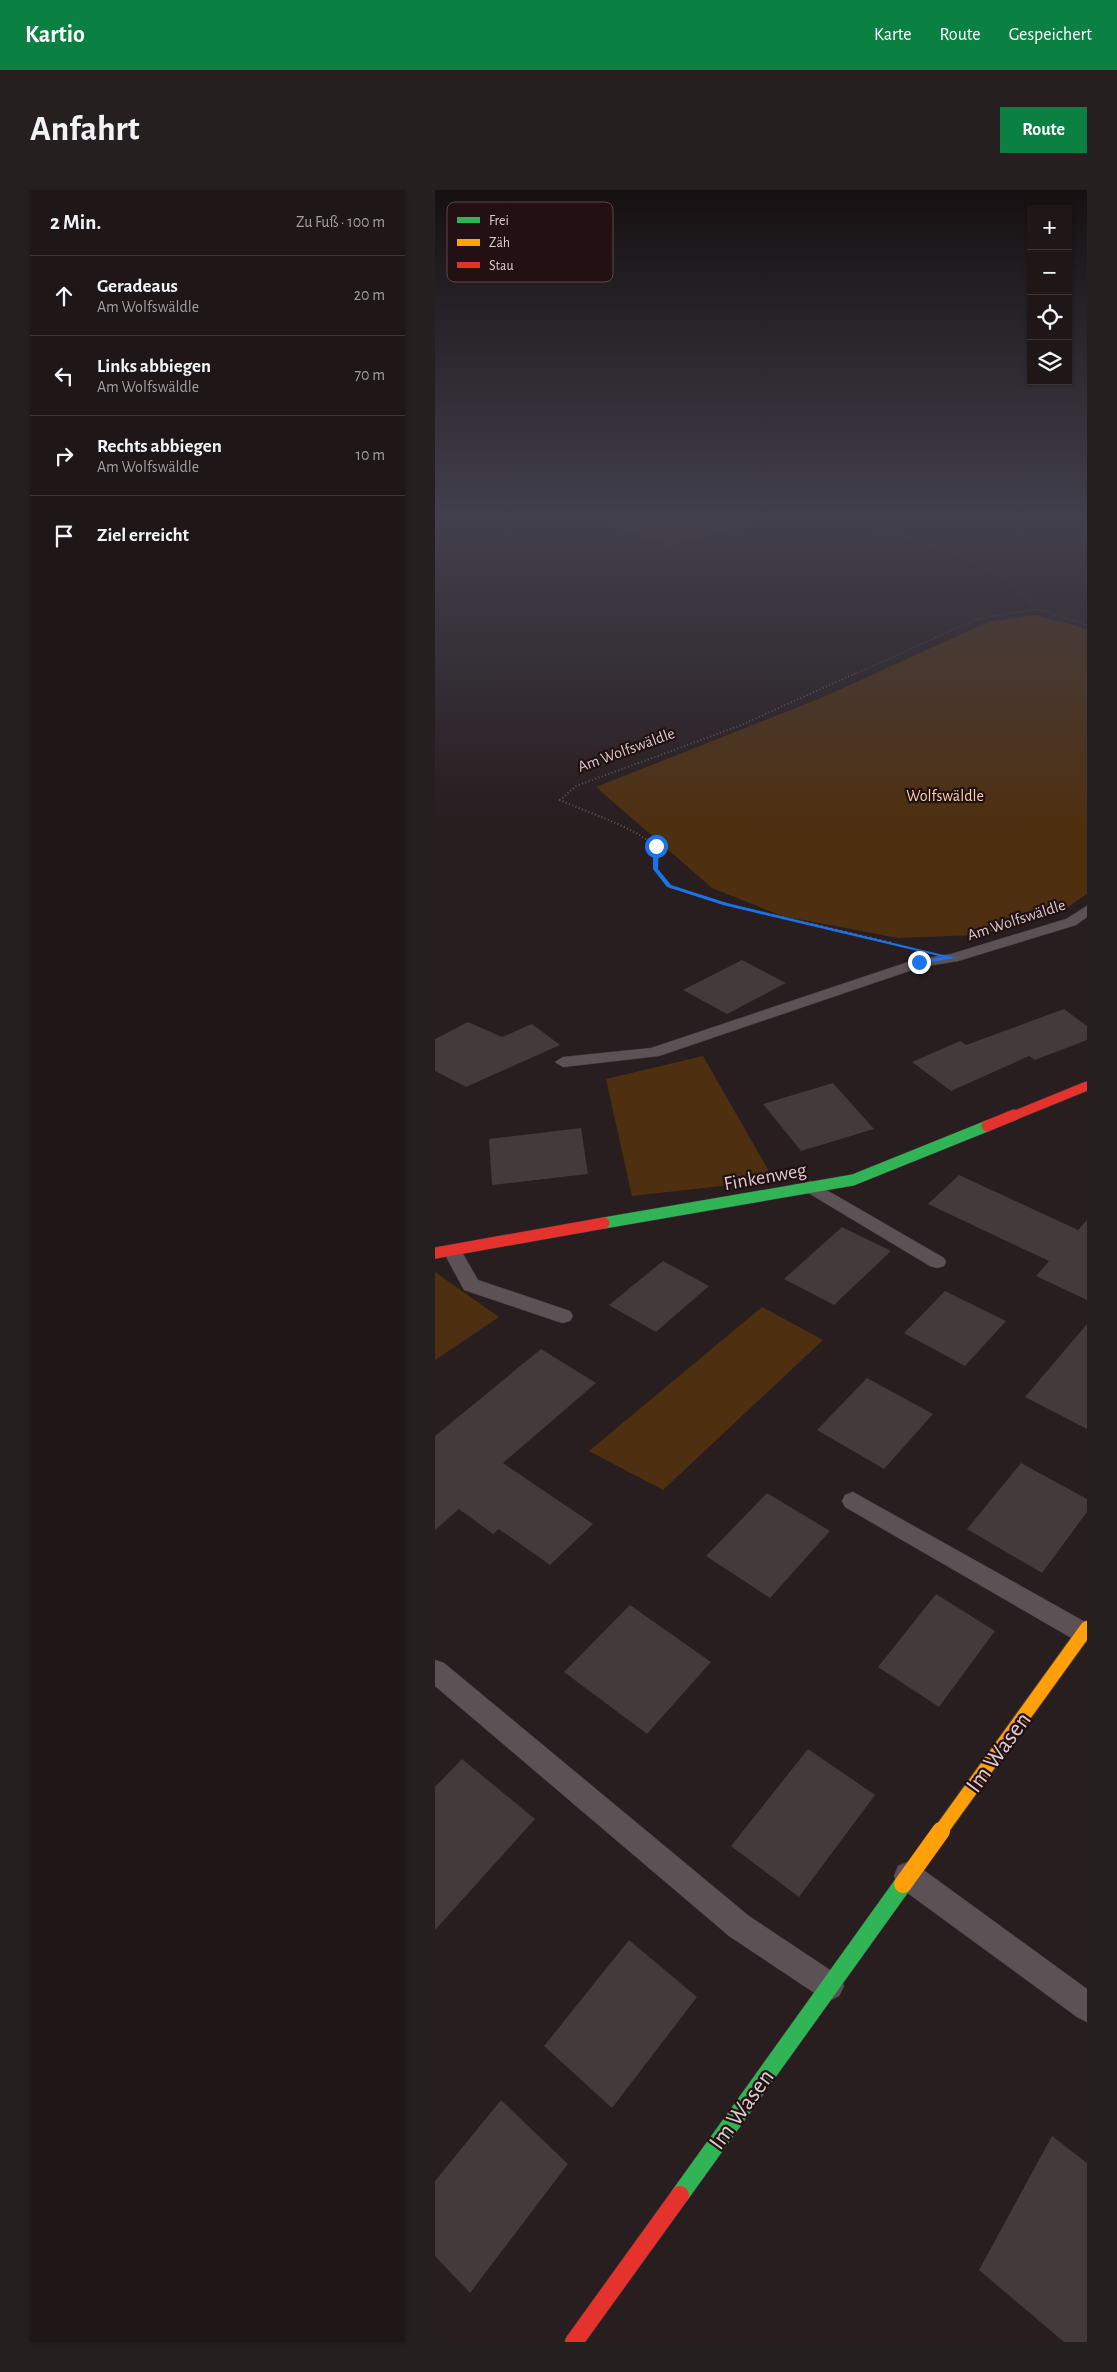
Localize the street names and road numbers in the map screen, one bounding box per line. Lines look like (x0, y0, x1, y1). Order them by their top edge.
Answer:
street label: Am Wolfswäldle (576, 725, 677, 775)
street label: Am Wolfswäldle (965, 897, 1067, 943)
street label: Finkenweg (722, 1160, 808, 1194)
street label: Im Wasen (962, 1708, 1036, 1797)
street label: Im Wasen (705, 2065, 779, 2154)

